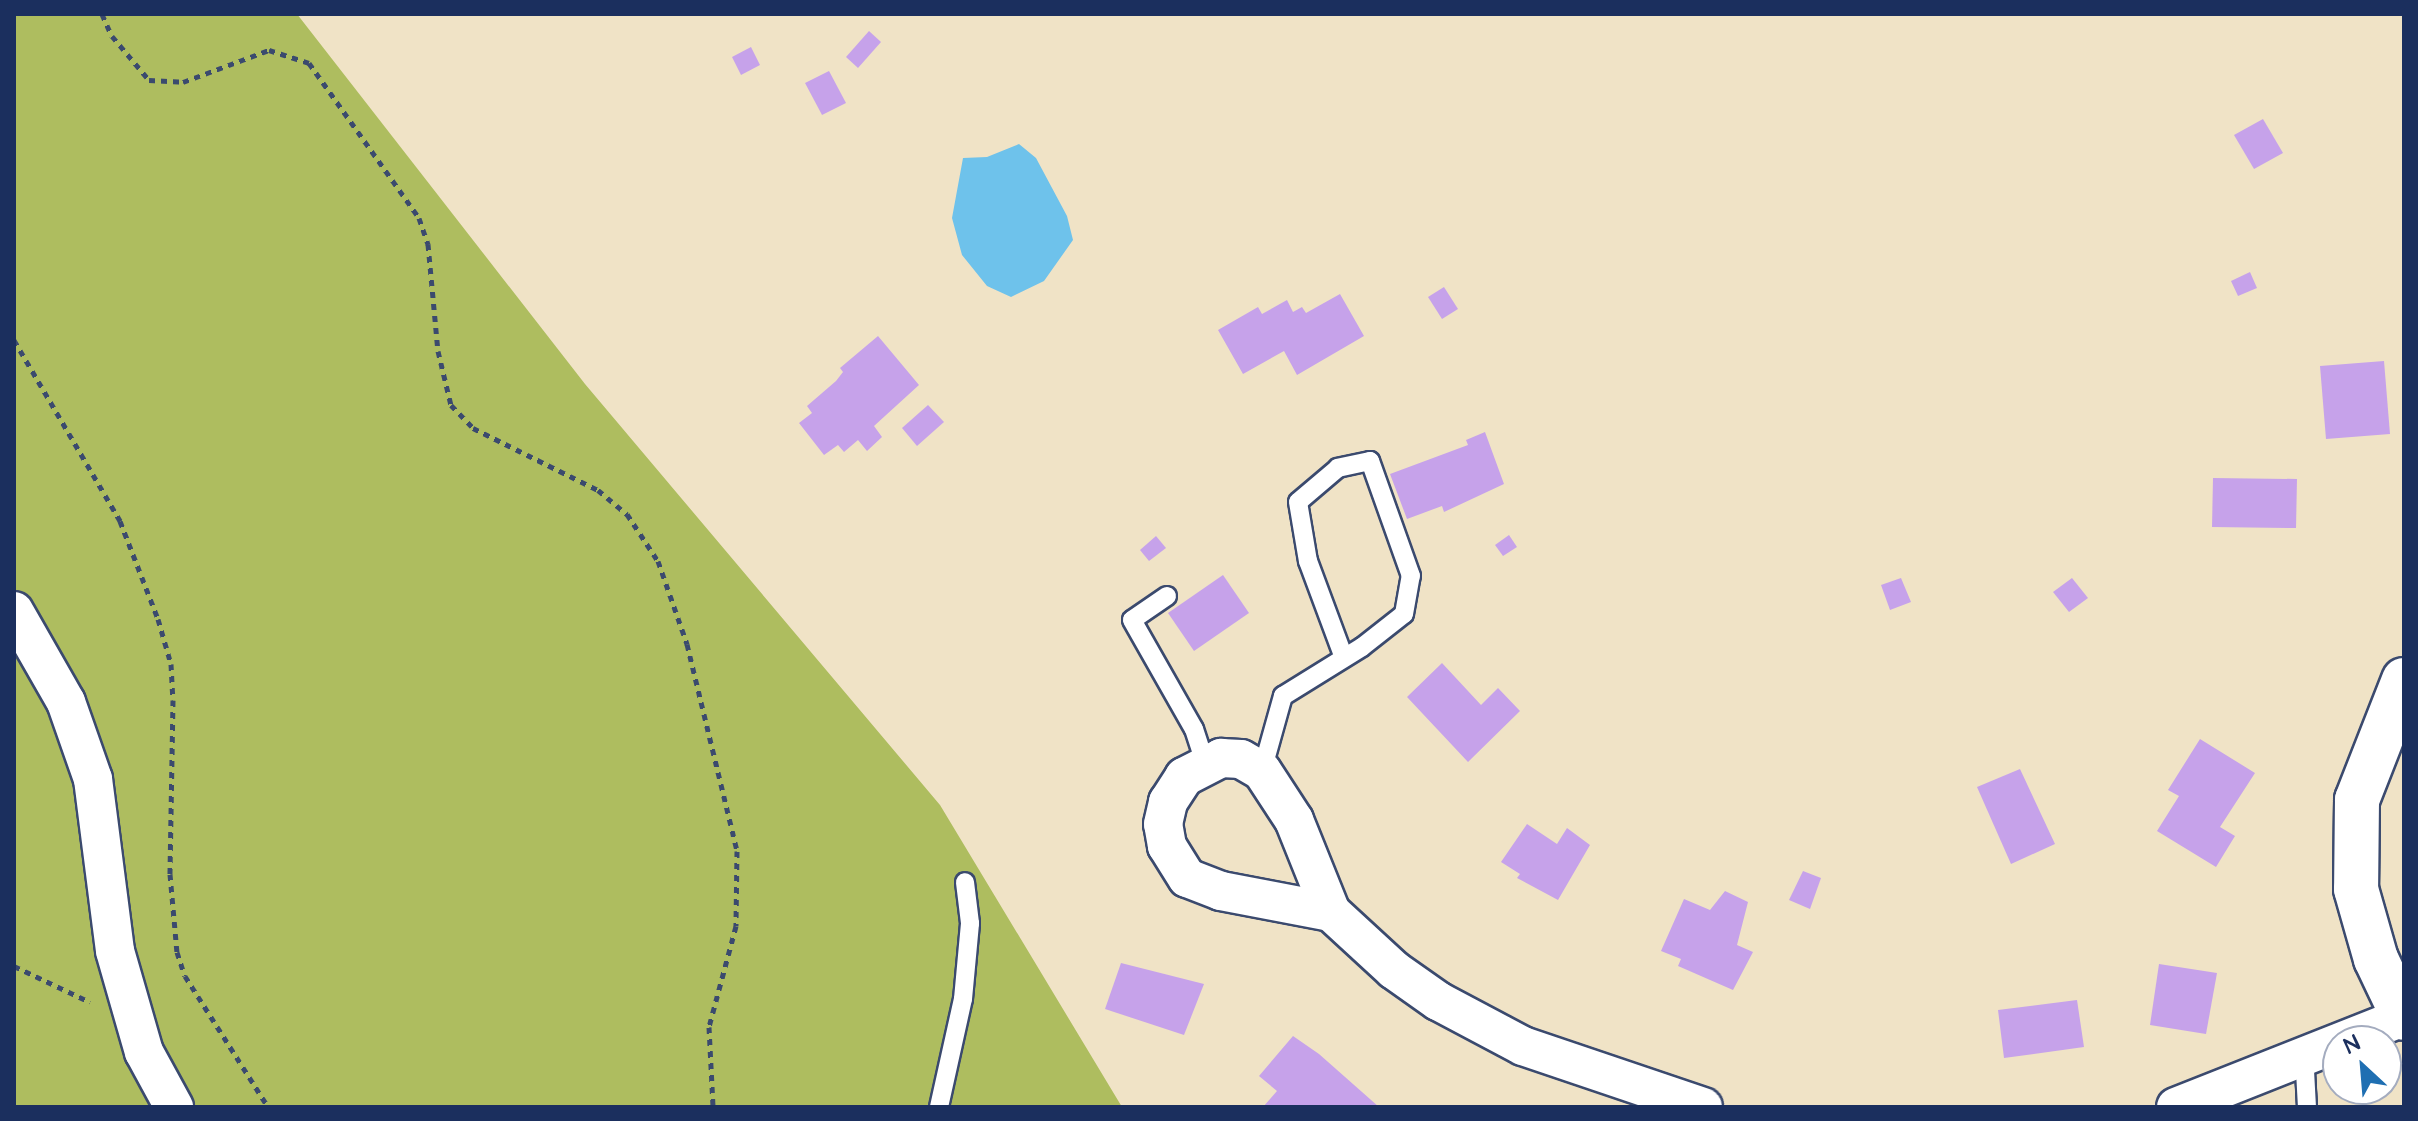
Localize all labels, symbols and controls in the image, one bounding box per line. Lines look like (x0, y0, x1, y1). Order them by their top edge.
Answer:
north arrow (2322, 1025, 2402, 1105)
text: N (2339, 1028, 2365, 1062)

